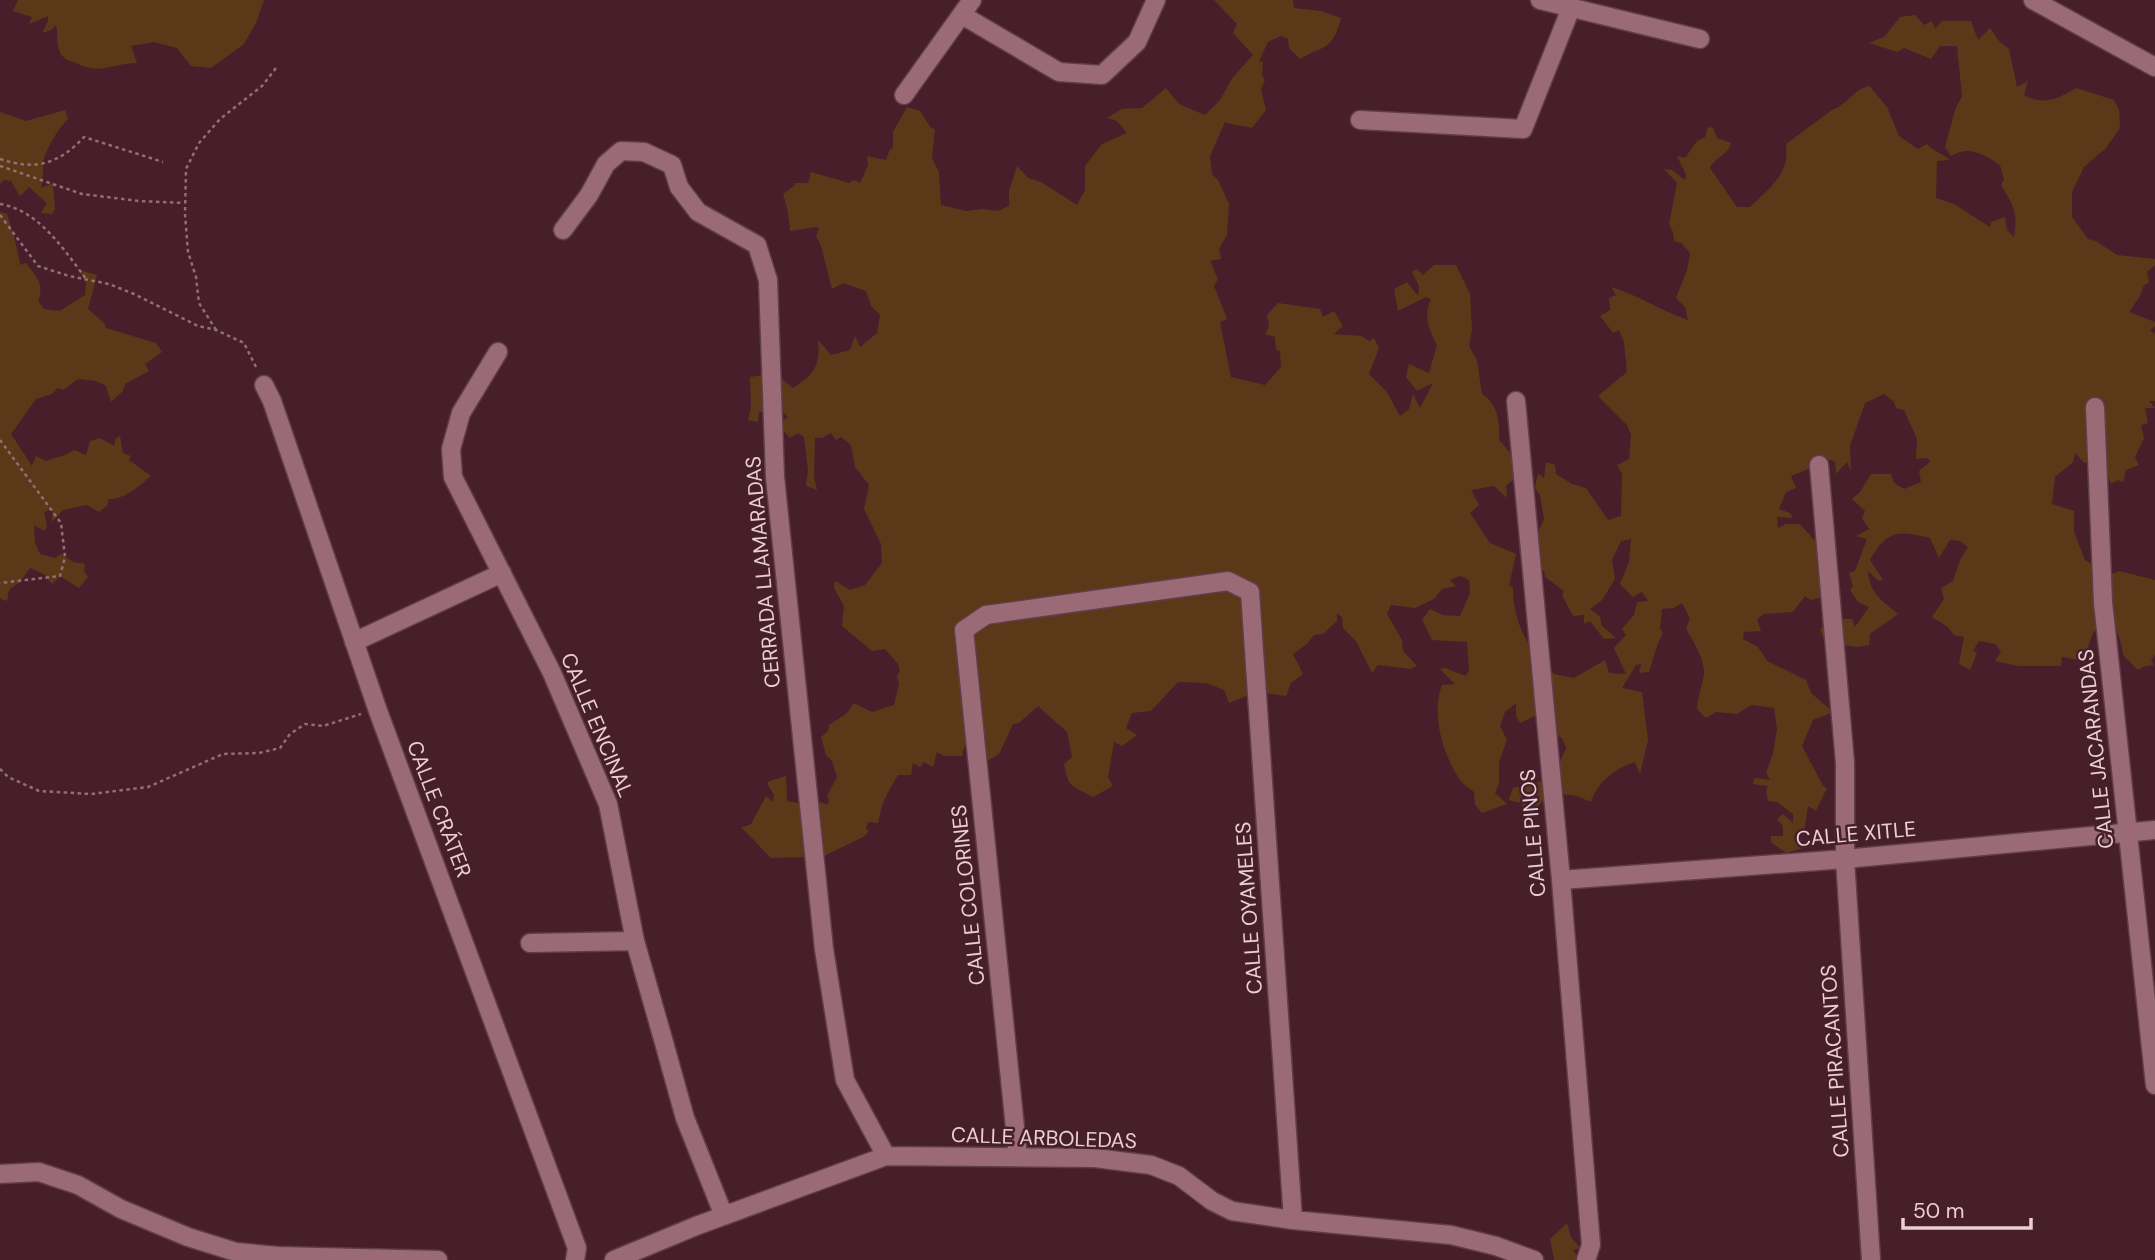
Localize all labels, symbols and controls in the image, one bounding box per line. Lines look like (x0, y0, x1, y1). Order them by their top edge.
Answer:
street label: CERRADA LLAMARADAS (739, 455, 787, 689)
street label: CALLE JACARANDAS (2072, 648, 2120, 850)
street label: CALLE ENCINAL (554, 649, 640, 801)
street label: CALLE CRÁTER (400, 737, 478, 881)
street label: CALLE PINOS (1513, 768, 1553, 898)
street label: CALLE COLORINES (945, 803, 991, 987)
street label: CALLE XITLE (1795, 815, 1917, 853)
street label: CALLE OYAMELES (1229, 821, 1269, 995)
street label: CALLE PIRACANTOS (1814, 964, 1856, 1158)
street label: CALLE ARBOLEDAS (951, 1121, 1137, 1155)
scale bar (1903, 1186, 2031, 1230)
text: 50 m (1913, 1197, 1964, 1225)

